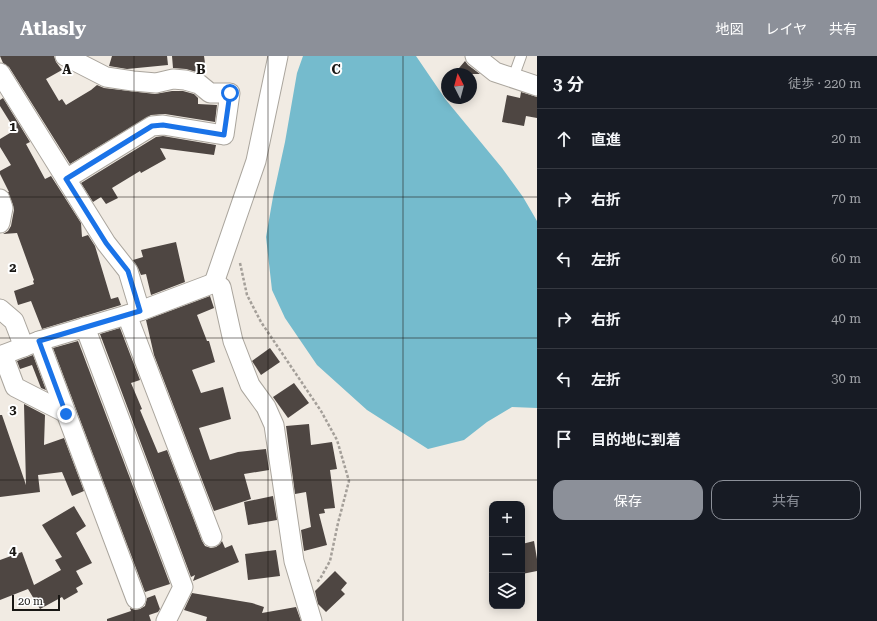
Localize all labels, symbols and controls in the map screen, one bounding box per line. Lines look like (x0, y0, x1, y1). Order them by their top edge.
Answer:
text: Atlasly (20, 17, 86, 40)
text: 地図 (715, 21, 743, 37)
text: レイヤ (765, 21, 807, 37)
text: 共有 (829, 21, 857, 37)
text: A (62, 62, 72, 77)
text: B (196, 62, 206, 77)
text: C (331, 62, 341, 77)
north arrow (441, 68, 477, 104)
text: 3 分 (553, 74, 584, 94)
text: 徒歩 · 220 m (788, 76, 861, 91)
route start (221, 84, 239, 102)
text: 1 (9, 119, 17, 134)
icon: ahead (553, 128, 575, 150)
text: 直進 (591, 131, 621, 149)
text: 20 m (831, 131, 861, 146)
icon: right (553, 188, 575, 210)
text: 右折 (591, 191, 621, 209)
text: 70 m (831, 191, 861, 206)
icon: left (553, 248, 575, 270)
text: 左折 (591, 251, 621, 269)
text: 60 m (831, 251, 861, 266)
text: 2 (9, 260, 17, 275)
icon: right (553, 308, 575, 330)
text: 右折 (591, 311, 621, 329)
text: 40 m (831, 311, 861, 326)
icon: left (553, 368, 575, 390)
text: 左折 (591, 371, 621, 389)
text: 30 m (831, 371, 861, 386)
text: 3 (9, 402, 17, 417)
route end (57, 405, 75, 423)
icon: arrive (553, 428, 575, 450)
text: 目的地に到着 (591, 431, 681, 449)
button: 保存 (553, 480, 703, 520)
button: 共有 (711, 480, 861, 520)
map controls (489, 501, 525, 609)
button: + (489, 501, 525, 537)
button: − (489, 537, 525, 573)
text: 4 (9, 543, 17, 558)
button: layers (489, 573, 525, 609)
scale bar (12, 593, 60, 612)
text: 20 m (18, 595, 43, 608)

